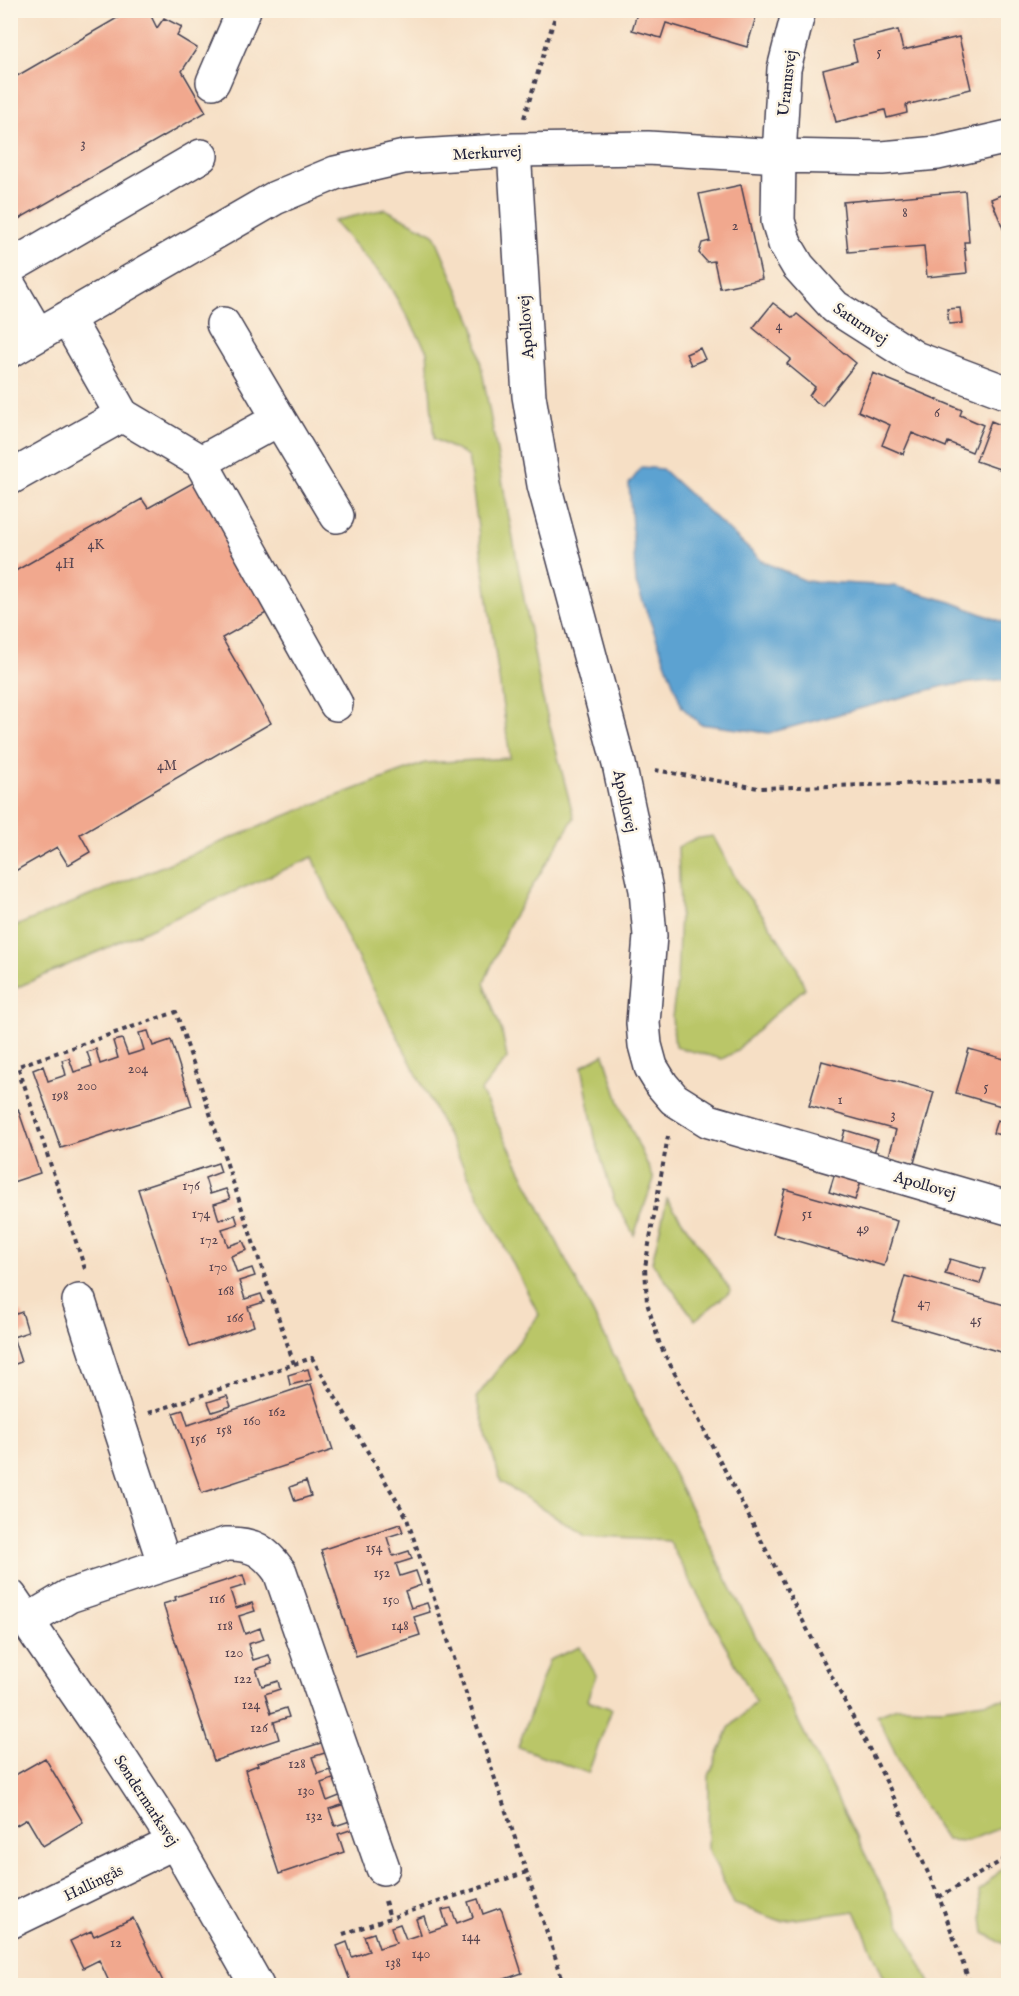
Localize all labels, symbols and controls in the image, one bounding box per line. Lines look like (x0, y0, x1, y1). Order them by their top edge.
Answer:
house number: 5 (876, 43, 882, 61)
street label: Uranusvej (774, 49, 802, 117)
house number: 3 (80, 135, 86, 153)
street label: Merkurvej (452, 142, 522, 166)
house number: 8 (902, 204, 908, 222)
house number: 2 (732, 217, 739, 235)
street label: Apollovej (515, 295, 539, 360)
street label: Saturnvej (829, 299, 891, 350)
house number: 4 (776, 317, 783, 335)
house number: 6 (934, 404, 941, 422)
house number: 4K (88, 536, 105, 554)
house number: 4H (56, 555, 74, 573)
house number: 4M (157, 757, 177, 775)
street label: Apollovej (607, 767, 640, 834)
house number: 204 (128, 1060, 148, 1078)
house number: 200 (77, 1077, 97, 1095)
house number: 5 (983, 1078, 989, 1096)
house number: 198 (52, 1087, 68, 1105)
house number: 1 (837, 1091, 843, 1109)
house number: 3 (890, 1106, 896, 1124)
street label: Apollovej (890, 1167, 958, 1204)
house number: 176 (182, 1177, 201, 1195)
house number: 174 (192, 1205, 210, 1223)
house number: 51 (802, 1205, 812, 1223)
house number: 49 (857, 1220, 869, 1238)
house number: 172 (200, 1231, 219, 1249)
house number: 170 (209, 1258, 227, 1276)
house number: 168 (218, 1282, 234, 1300)
house number: 47 (918, 1294, 930, 1312)
house number: 166 (226, 1309, 245, 1327)
house number: 45 (970, 1311, 982, 1329)
house number: 162 (268, 1403, 286, 1421)
house number: 160 (243, 1412, 261, 1430)
house number: 158 (216, 1421, 232, 1439)
house number: 156 (190, 1430, 207, 1448)
house number: 154 (365, 1539, 383, 1557)
house number: 152 (374, 1564, 391, 1582)
house number: 116 (209, 1590, 226, 1608)
house number: 150 (382, 1591, 400, 1609)
house number: 118 (217, 1617, 233, 1635)
house number: 148 (391, 1617, 409, 1635)
house number: 120 (225, 1644, 243, 1662)
house number: 122 (234, 1670, 253, 1688)
house number: 124 (242, 1696, 260, 1714)
house number: 126 (250, 1719, 269, 1737)
street label: Søndermarksvej (108, 1752, 182, 1850)
house number: 128 (288, 1755, 306, 1773)
house number: 130 (297, 1782, 315, 1800)
house number: 132 (305, 1807, 323, 1825)
street label: Hallingås (61, 1861, 127, 1907)
house number: 144 (462, 1928, 481, 1946)
house number: 12 (110, 1934, 122, 1952)
house number: 140 (412, 1945, 431, 1963)
house number: 138 (385, 1954, 401, 1972)

